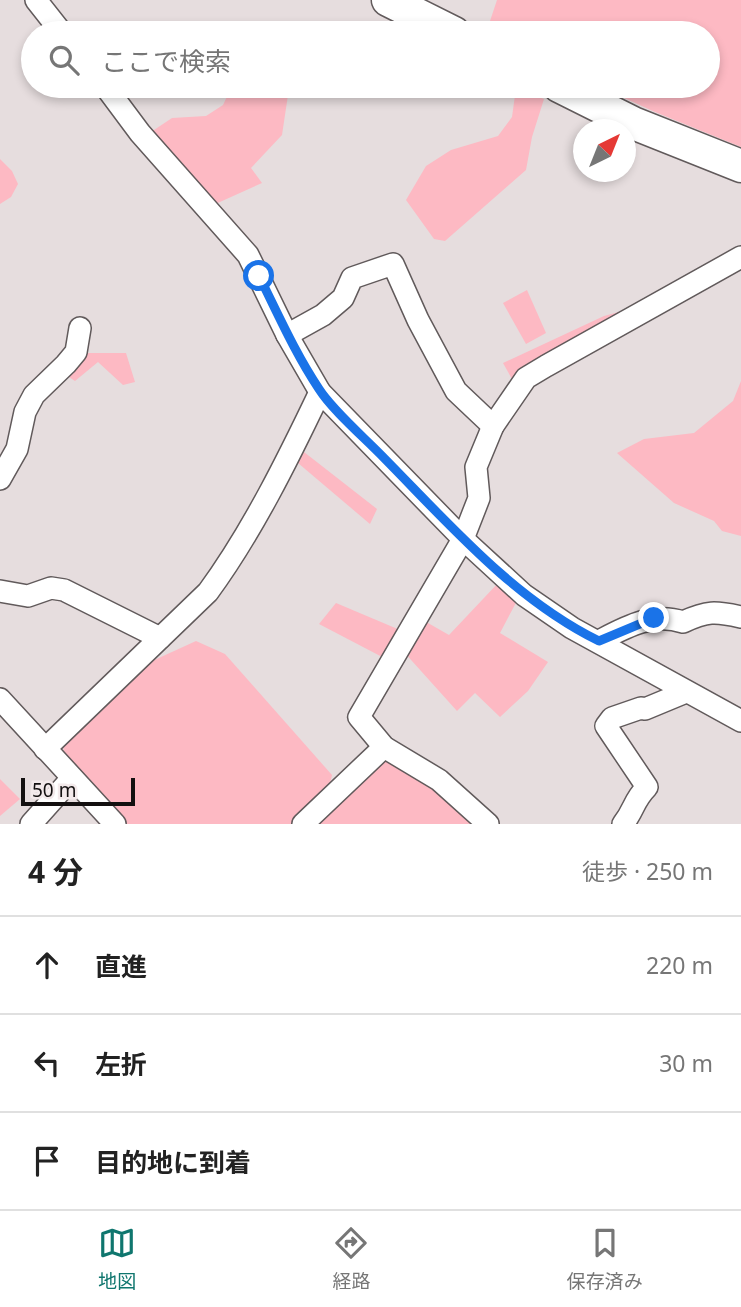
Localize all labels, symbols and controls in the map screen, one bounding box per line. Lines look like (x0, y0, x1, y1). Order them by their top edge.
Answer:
search box (21, 21, 720, 98)
icon: search (45, 41, 83, 79)
text: ここで検索 (101, 43, 231, 79)
north arrow (573, 119, 636, 182)
route start (243, 260, 274, 291)
route end (638, 602, 669, 633)
scale bar (21, 775, 135, 807)
text: 50 m (32, 777, 76, 803)
text: 4 分 (28, 851, 83, 892)
text: 徒歩 · 250 m (582, 855, 713, 887)
icon: ahead (28, 946, 66, 984)
text: 直進 (95, 948, 147, 984)
text: 220 m (646, 949, 713, 981)
icon: left (28, 1044, 66, 1082)
text: 左折 (95, 1046, 147, 1082)
text: 30 m (659, 1047, 713, 1079)
icon: arrive (28, 1142, 66, 1180)
text: 目的地に到着 (95, 1144, 251, 1180)
tab: 地図 (98, 1224, 136, 1294)
tab: 経路 (332, 1224, 371, 1294)
tab: 保存済み (567, 1224, 643, 1294)

